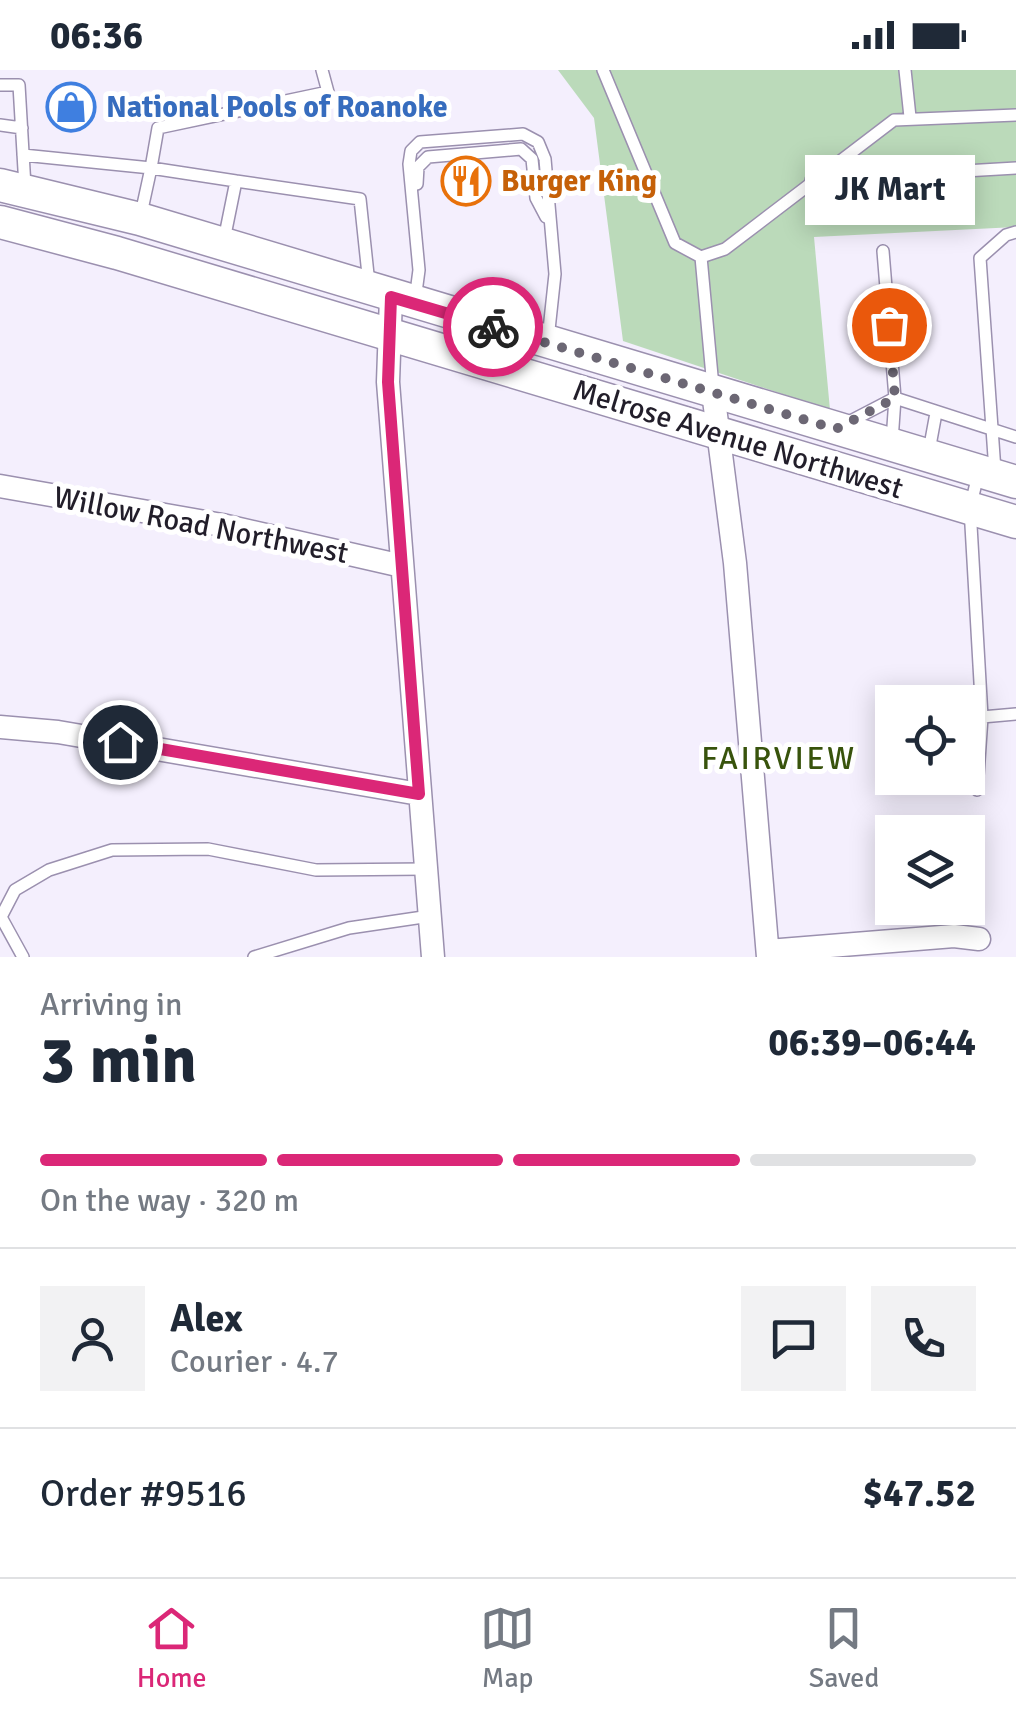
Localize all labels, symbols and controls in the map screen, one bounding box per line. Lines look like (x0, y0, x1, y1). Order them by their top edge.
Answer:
text: 06:36 (50, 12, 143, 59)
shop icon: National Pools of Roanoke (45, 81, 97, 133)
place label: National Pools of Roanoke (106, 89, 448, 126)
restaurant icon: Burger King (440, 155, 492, 207)
callout: JK Mart (804, 155, 974, 225)
place label: Burger King (501, 163, 657, 200)
text: JK Mart (835, 170, 945, 209)
courier (443, 277, 543, 377)
pin (847, 283, 932, 368)
icon: bag (862, 298, 917, 353)
icon: bike (466, 300, 521, 355)
street label: Melrose Avenue Northwest (568, 372, 907, 507)
street label: Willow Road Northwest (51, 479, 351, 572)
map controls (875, 685, 985, 925)
button: locate (875, 685, 985, 795)
pin (78, 700, 163, 785)
icon: home (93, 715, 148, 770)
district label: FAIRVIEW (701, 739, 857, 778)
button: layers (875, 815, 985, 925)
text: Arriving in (40, 985, 182, 1024)
text: 06:39–06:44 (768, 1019, 976, 1066)
text: 3 min (40, 1021, 197, 1101)
text: On the way · 320 m (40, 1181, 299, 1220)
button: person (40, 1286, 145, 1391)
button: chat (741, 1286, 846, 1391)
button: phone (871, 1286, 976, 1391)
text: Alex (170, 1295, 243, 1342)
text: Courier · 4.7 (170, 1342, 339, 1381)
text: Order #9516 (40, 1470, 247, 1517)
text: $47.52 (863, 1470, 976, 1517)
tab: Home (137, 1601, 207, 1695)
tab: Map (480, 1601, 535, 1695)
tab: Saved (809, 1601, 879, 1695)

